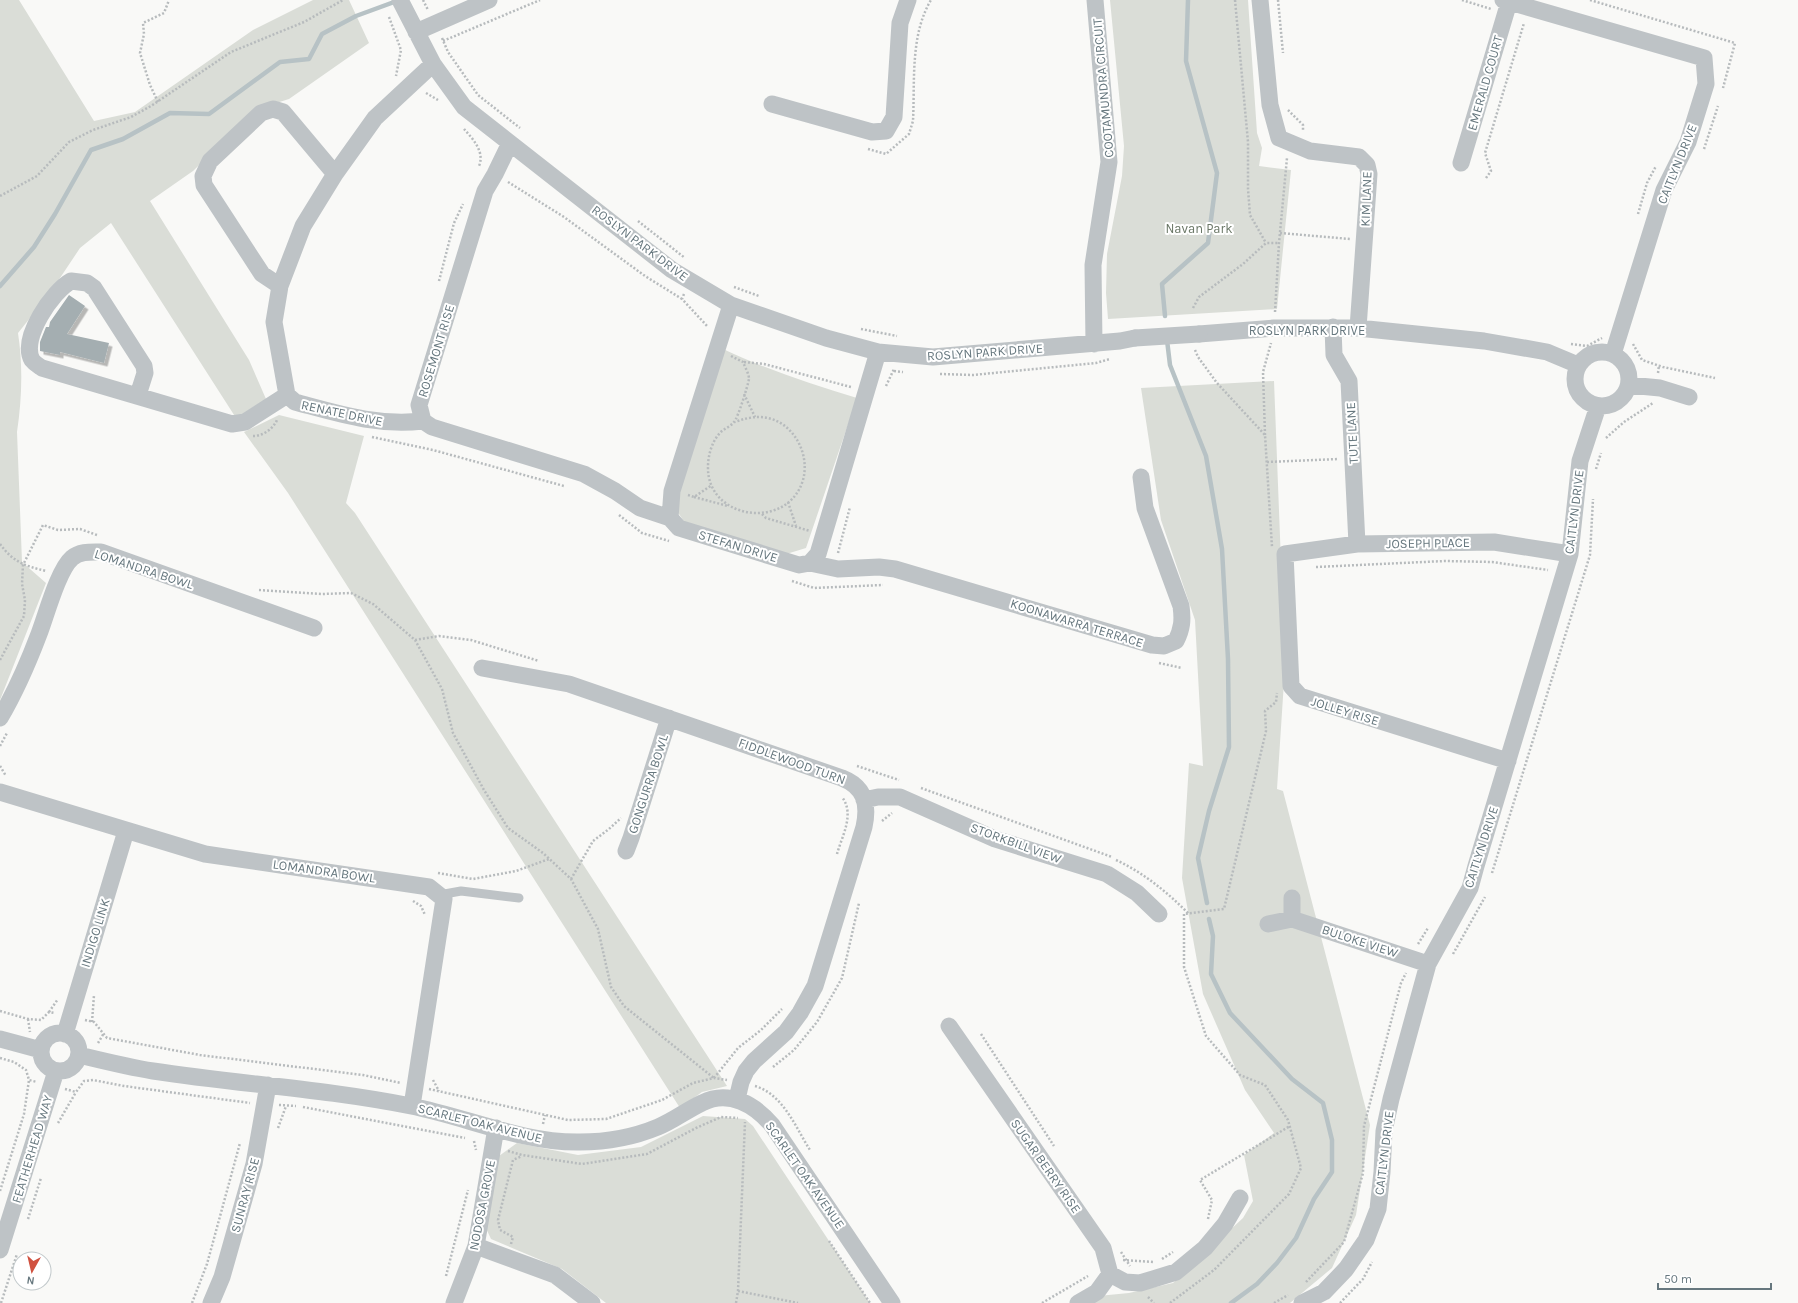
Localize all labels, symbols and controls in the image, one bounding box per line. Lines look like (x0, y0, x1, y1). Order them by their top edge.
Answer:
street label: COOTAMUNDRA CIRCUIT (1089, 17, 1117, 158)
street label: EMERALD COURT (1464, 33, 1506, 132)
street label: CAITLYN DRIVE (1654, 122, 1700, 206)
street label: KIM LANE (1358, 171, 1374, 227)
street label: ROSLYN PARK DRIVE (589, 202, 691, 284)
park label: Navan Park (1165, 221, 1233, 236)
street label: ROSEMONT RISE (415, 303, 457, 399)
street label: ROSLYN PARK DRIVE (1249, 323, 1365, 338)
street label: ROSLYN PARK DRIVE (926, 340, 1044, 364)
street label: RENATE DRIVE (300, 397, 384, 429)
street label: TUTE LANE (1343, 402, 1361, 464)
street label: CAITLYN DRIVE (1561, 469, 1587, 555)
street label: STEFAN DRIVE (697, 527, 779, 565)
street label: JOSEPH PLACE (1386, 535, 1470, 551)
street label: LOMANDRA BOWL (93, 546, 195, 592)
street label: KOONAWARRA TERRACE (1009, 596, 1145, 650)
street label: JOLLEY RISE (1309, 694, 1381, 728)
street label: GONGURRA BOWL (625, 733, 671, 835)
street label: FIDDLEWOOD TURN (736, 735, 848, 787)
street label: CAITLYN DRIVE (1461, 804, 1501, 890)
street label: STORKBILL VIEW (969, 820, 1064, 866)
street label: LOMANDRA BOWL (272, 856, 376, 886)
street label: INDIGO LINK (77, 897, 113, 969)
street label: BULOKE VIEW (1320, 922, 1400, 960)
street label: FEATHERHEAD WAY (8, 1093, 56, 1205)
street label: SCARLET OAK AVENUE (416, 1100, 544, 1146)
street label: CAITLYN DRIVE (1371, 1110, 1397, 1196)
street label: SUGAR BERRY RISE (1008, 1116, 1084, 1216)
street label: SCARLET OAK AVENUE (762, 1118, 848, 1232)
street label: SUNRAY RISE (228, 1156, 262, 1234)
street label: NODOSA GROVE (466, 1158, 498, 1252)
north arrow (12, 1251, 52, 1291)
scale bar (1658, 1265, 1771, 1291)
text: 50 m (1664, 1272, 1692, 1286)
text: N (26, 1273, 35, 1287)

